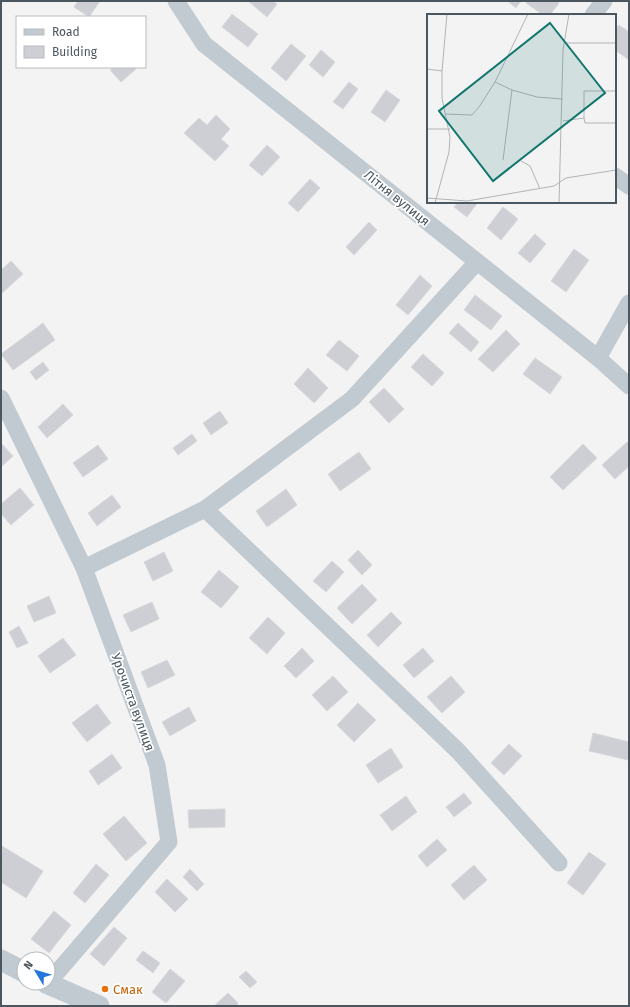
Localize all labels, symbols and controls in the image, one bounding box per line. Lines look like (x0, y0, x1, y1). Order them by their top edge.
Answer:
inset map (427, 14, 616, 203)
legend (16, 16, 146, 68)
text: Road (52, 25, 80, 39)
text: Building (52, 45, 98, 59)
street label: Літня вулиця (361, 167, 433, 229)
street label: Урочиста вулиця (108, 651, 158, 753)
north arrow (16, 951, 56, 991)
text: N (21, 958, 36, 972)
place label: Смак (113, 982, 143, 997)
marker: Смак (100, 984, 110, 994)

